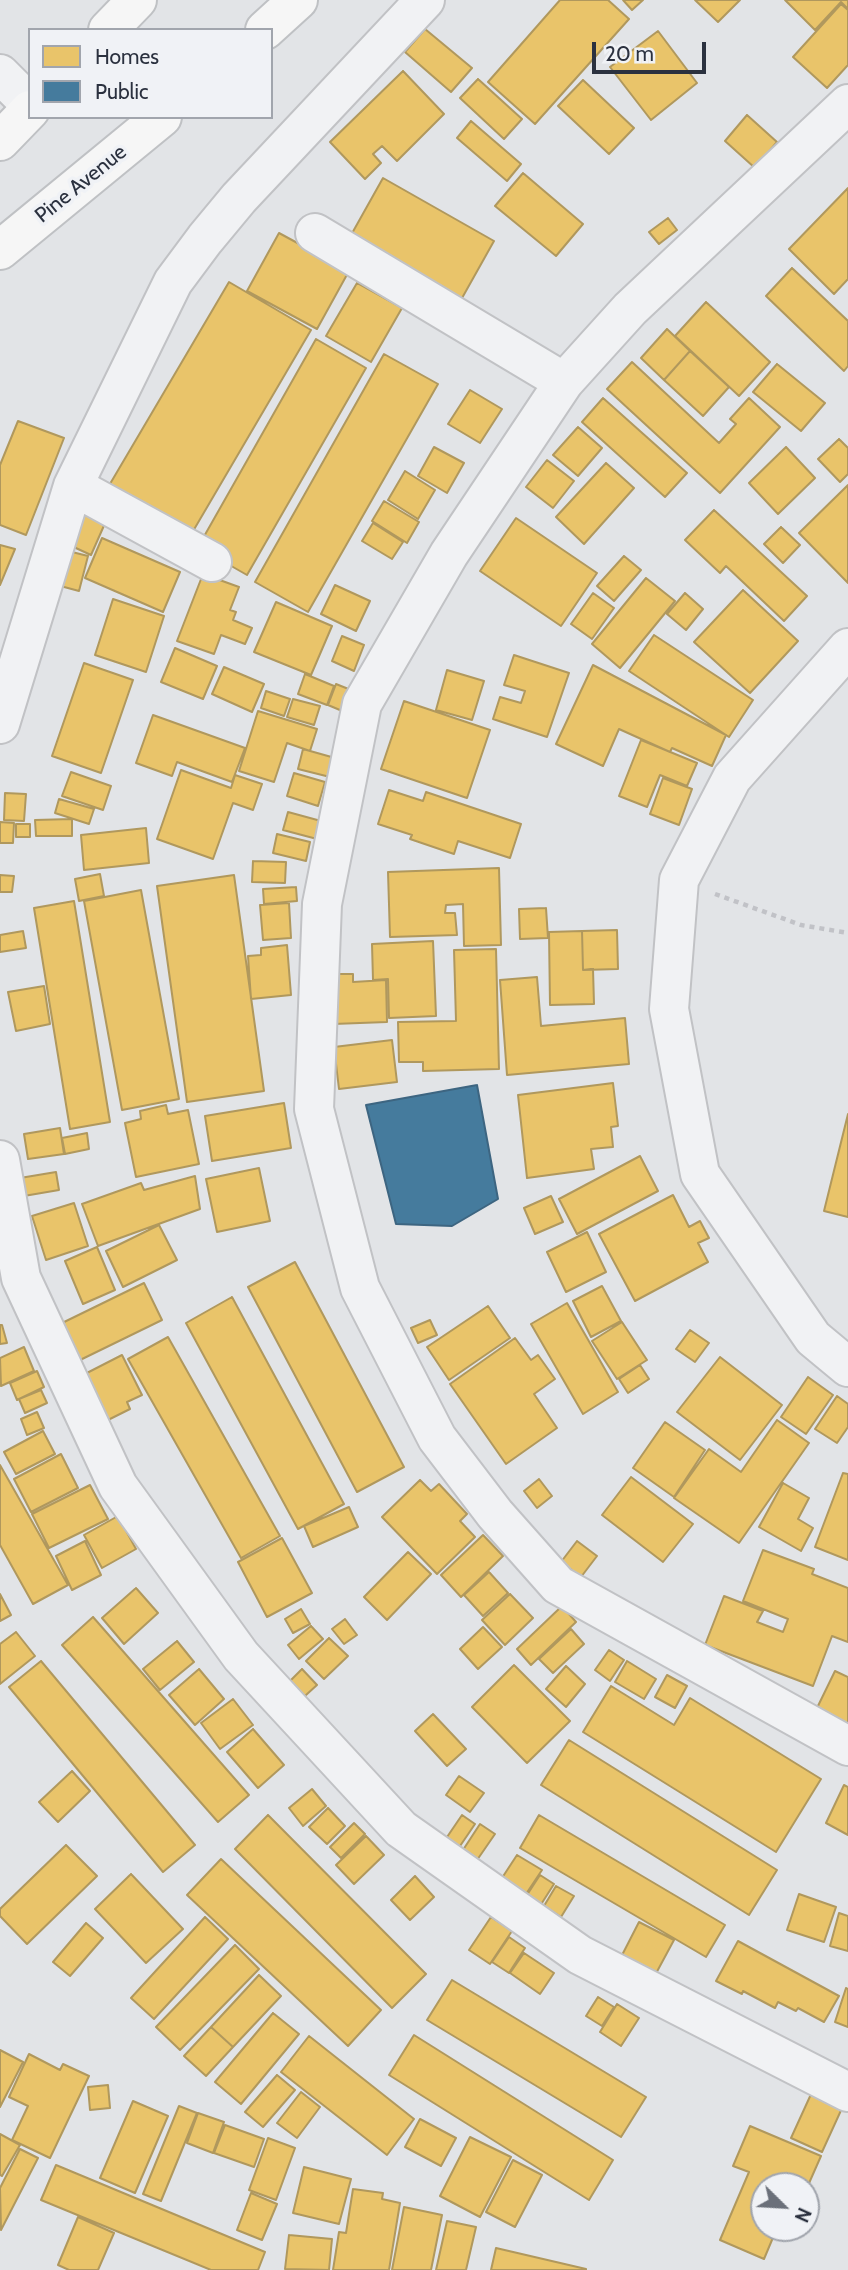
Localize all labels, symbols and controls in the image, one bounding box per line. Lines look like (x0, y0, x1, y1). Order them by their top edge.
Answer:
legend (28, 28, 273, 119)
scale bar (596, 28, 710, 72)
text: 20 m (605, 41, 654, 66)
text: Homes (95, 44, 159, 69)
text: Public (95, 79, 149, 104)
street label: Pine Avenue (30, 140, 132, 228)
north arrow (750, 2172, 820, 2242)
text: N (790, 2204, 816, 2226)

